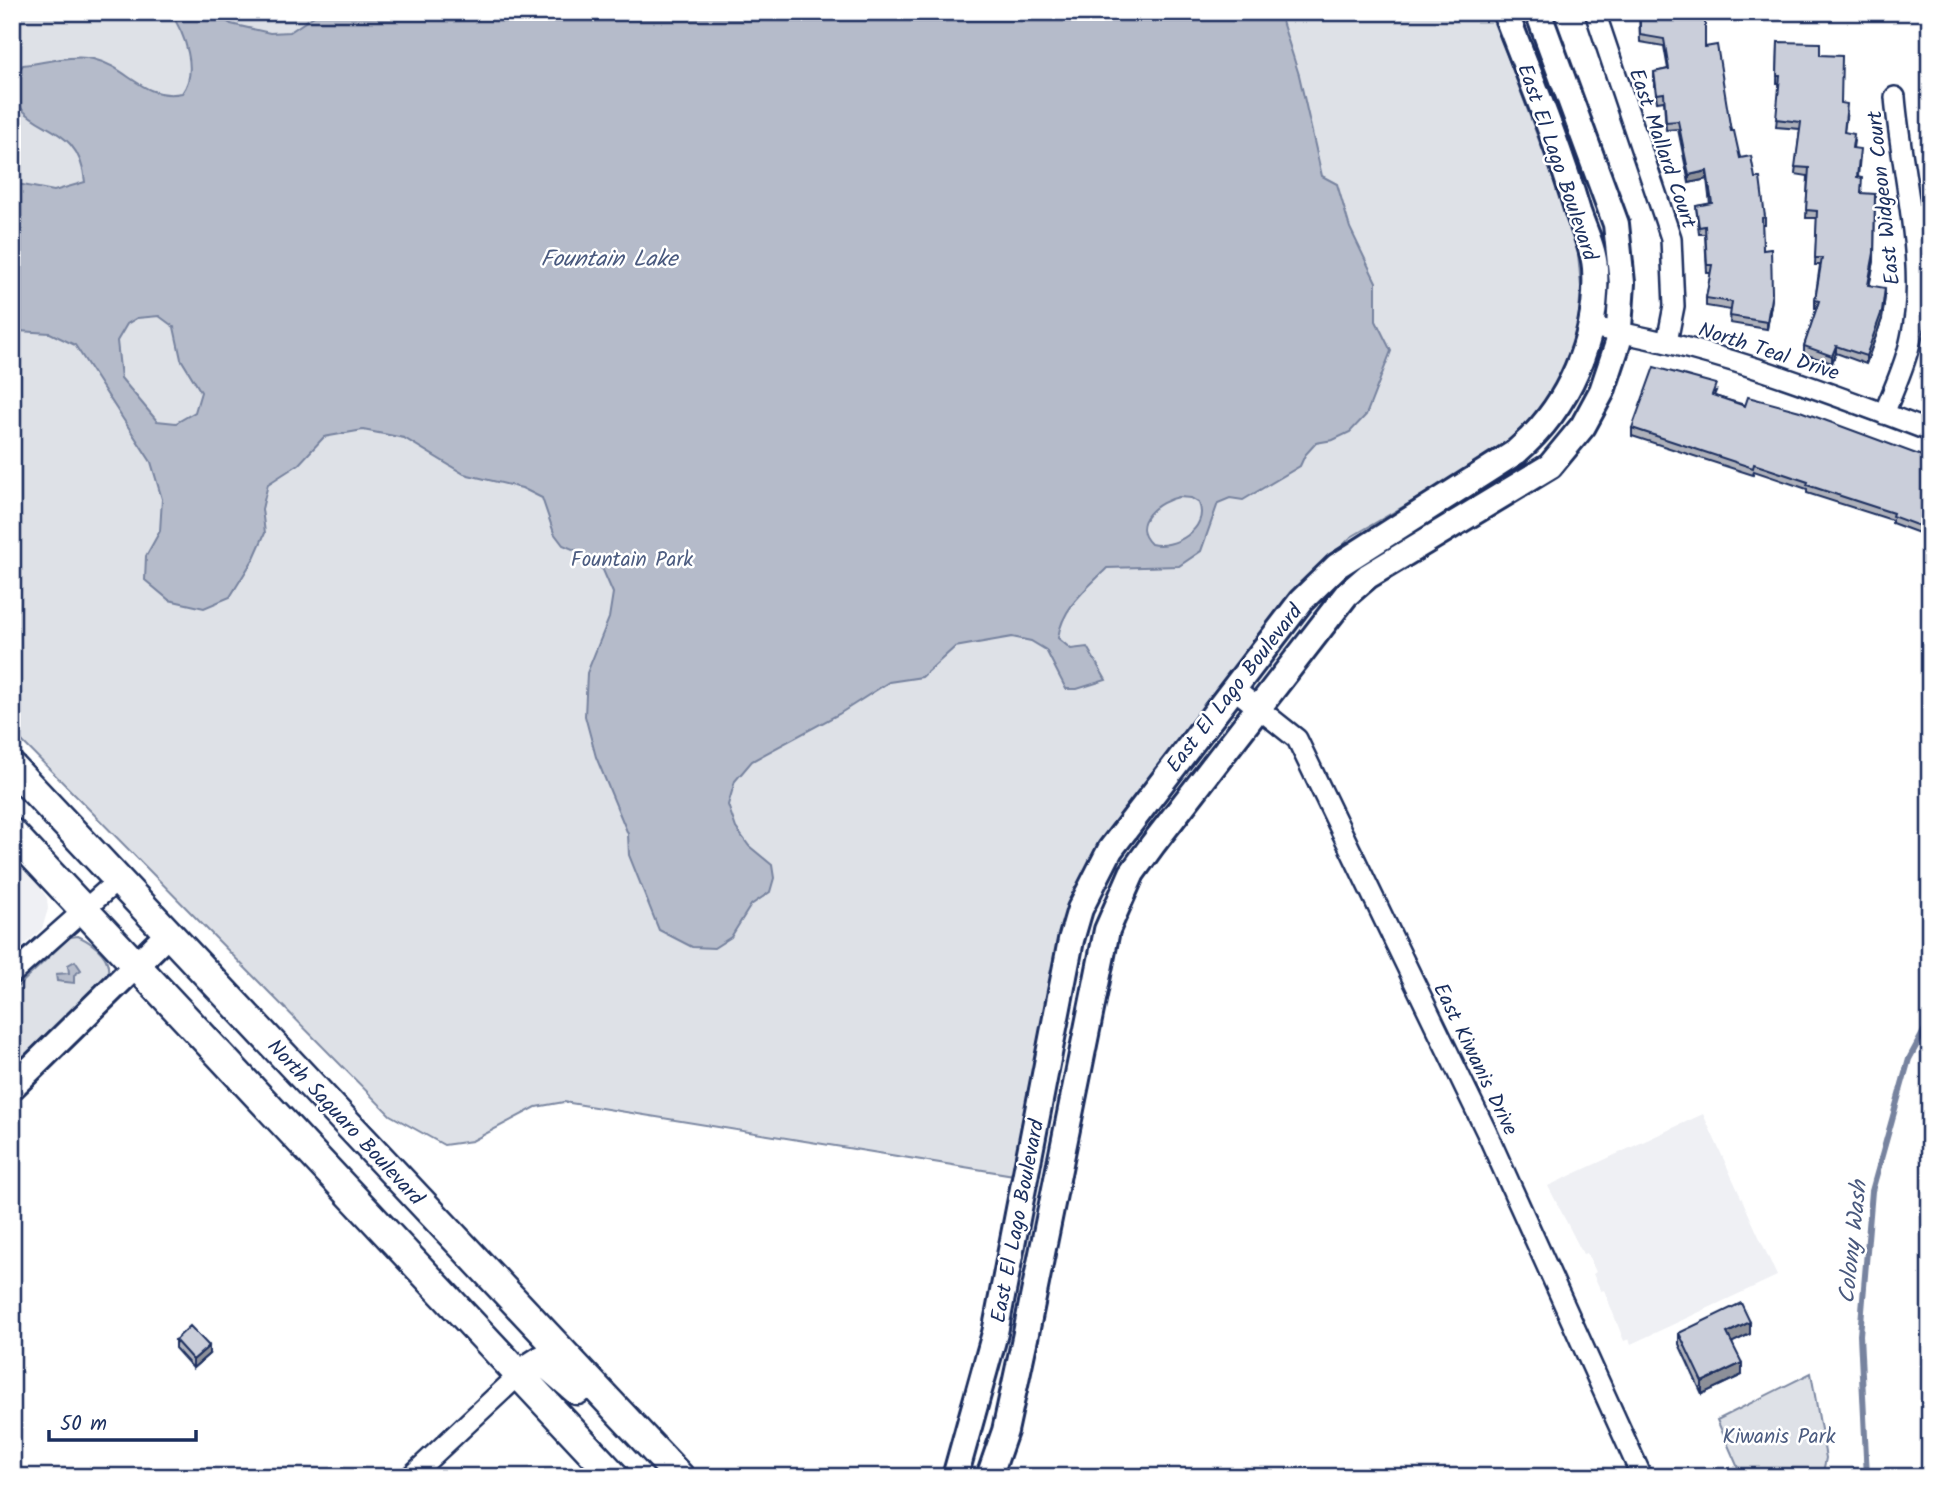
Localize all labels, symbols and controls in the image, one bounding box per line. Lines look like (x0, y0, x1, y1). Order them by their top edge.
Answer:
street label: East El Lago Boulevard (1507, 60, 1606, 266)
street label: East Mallard Court (1619, 64, 1705, 234)
street label: East Widgeon Court (1859, 108, 1910, 287)
water label: Fountain Lake (541, 242, 680, 278)
street label: North Teal Drive (1694, 314, 1844, 391)
park label: Fountain Park (571, 544, 693, 577)
street label: East El Lago Boulevard (1159, 597, 1312, 780)
street label: East Kiwanis Drive (1423, 978, 1526, 1142)
street label: North Saguaro Boulevard (258, 1032, 432, 1214)
street label: East El Lago Boulevard (983, 1116, 1054, 1326)
water label: Colony Wash (1830, 1177, 1879, 1305)
scale bar (49, 1398, 196, 1442)
text: 50 m (60, 1408, 107, 1441)
park label: Kiwanis Park (1722, 1421, 1836, 1454)

